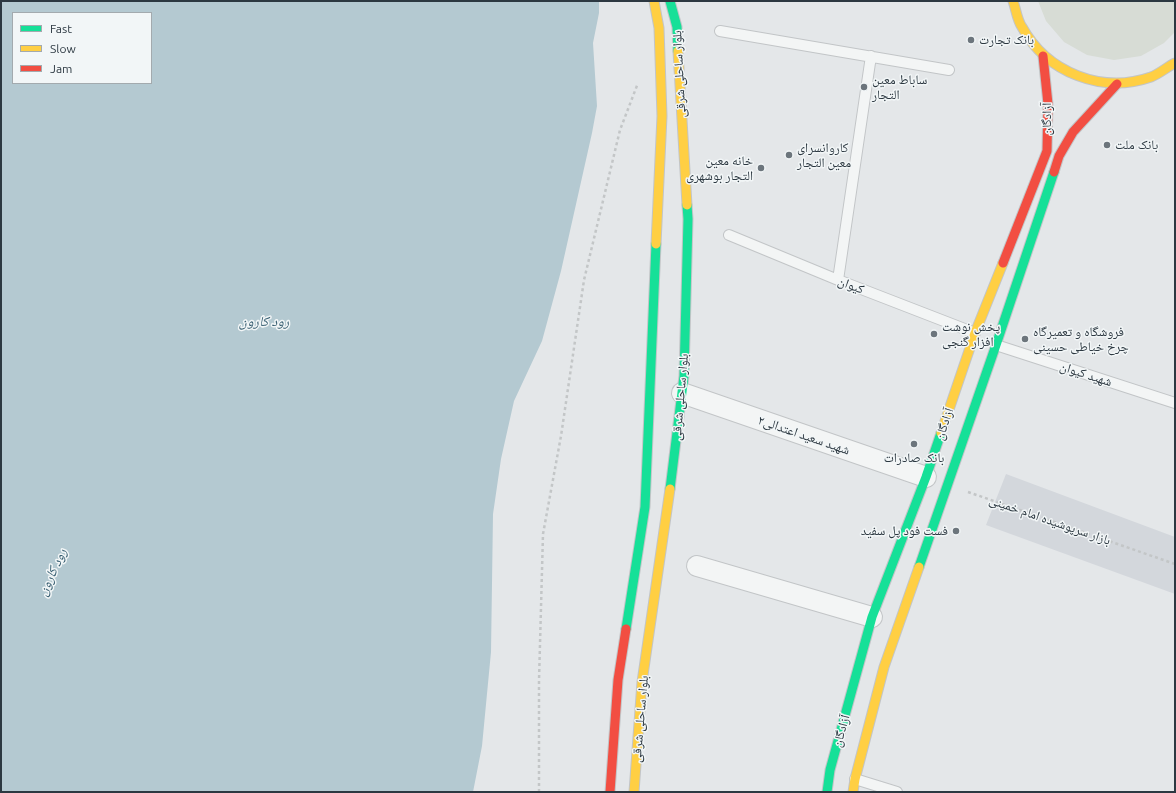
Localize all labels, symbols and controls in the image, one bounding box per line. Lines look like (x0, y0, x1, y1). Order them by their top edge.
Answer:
legend (12, 12, 152, 84)
text: Fast (50, 22, 72, 35)
street label: بلوار ساحلی شرقی (669, 30, 689, 118)
place label: بانک تجارت (979, 32, 1034, 48)
marker: بانک تجارت (966, 35, 976, 45)
text: Slow (50, 42, 76, 55)
text: Jam (50, 62, 72, 75)
place label: ساباط معین التجار (872, 72, 927, 103)
marker: ساباط معین التجار (859, 82, 869, 92)
street label: آزادگان (1039, 103, 1055, 135)
place label: بانک ملت (1115, 137, 1158, 153)
place label: کاروانسرای معین التجار (797, 140, 851, 171)
marker: بانک ملت (1102, 140, 1112, 150)
marker: کاروانسرای معین التجار (784, 150, 794, 160)
place label: خانه معین التجار بوشهری (686, 153, 753, 184)
marker: خانه معین التجار بوشهری (756, 163, 766, 173)
street label: کیوان (836, 273, 866, 297)
water label: رود کارون (239, 313, 289, 329)
place label: پخش نوشت افزار گنجی (942, 319, 1000, 350)
place label: فروشگاه و تعمیرگاه چرخ خیاطی حسینی (1033, 324, 1129, 355)
marker: پخش نوشت افزار گنجی (929, 329, 939, 339)
marker: فروشگاه و تعمیرگاه چرخ خیاطی حسینی (1020, 334, 1030, 344)
street label: بلوار ساحلی شرقی (668, 353, 692, 441)
street label: شهید کیوان (1058, 358, 1114, 390)
street label: آزادگان (931, 406, 957, 442)
street label: شهید سعید اعتدالی۲ (756, 412, 852, 458)
marker: بانک صادرات (909, 439, 919, 449)
place label: بانک صادرات (884, 450, 944, 466)
street label: بازار سرپوشیده امام خمینی (987, 492, 1113, 548)
place label: فست فود پل سفید (861, 523, 948, 539)
marker: فست فود پل سفید (951, 526, 961, 536)
water label: رود کارون (34, 546, 70, 598)
street label: بلوار ساحلی شرقی (628, 675, 652, 763)
street label: آزادگان (829, 713, 853, 749)

